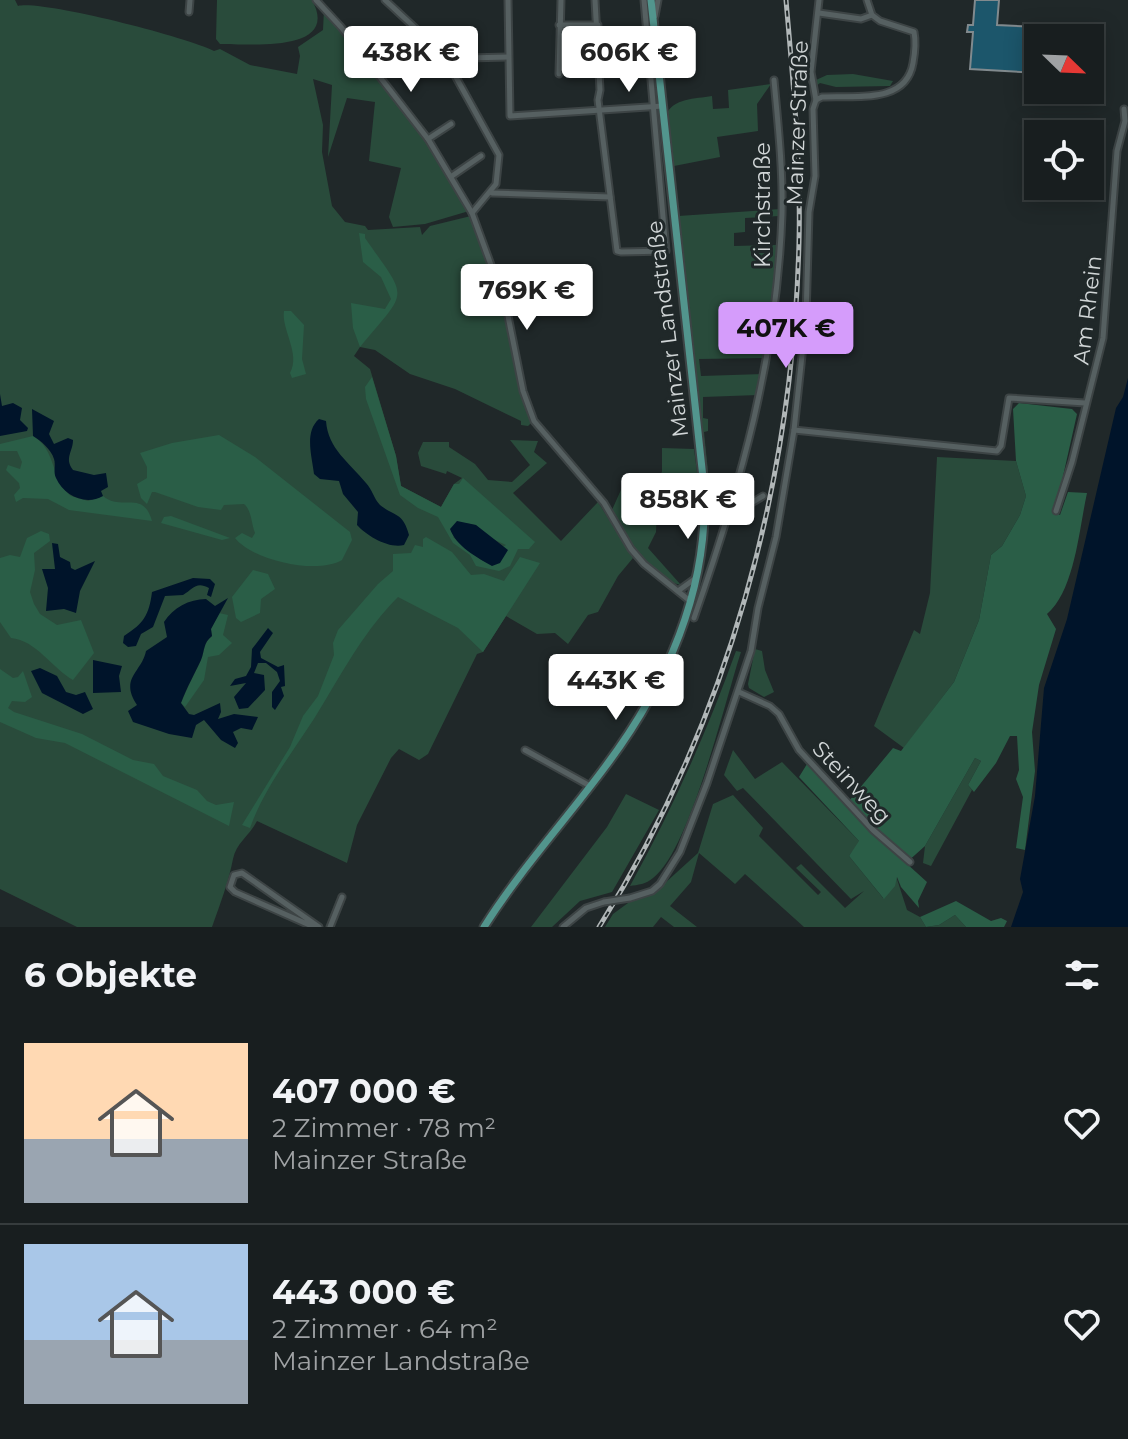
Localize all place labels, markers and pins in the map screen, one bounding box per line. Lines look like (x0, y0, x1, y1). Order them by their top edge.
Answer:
pin: 438K € (346, 26, 476, 94)
pin: 606K € (564, 26, 694, 94)
pin: 769K € (462, 264, 592, 332)
pin: 407K € (721, 302, 851, 370)
pin: 858K € (623, 473, 753, 541)
pin: 443K € (551, 654, 681, 722)

